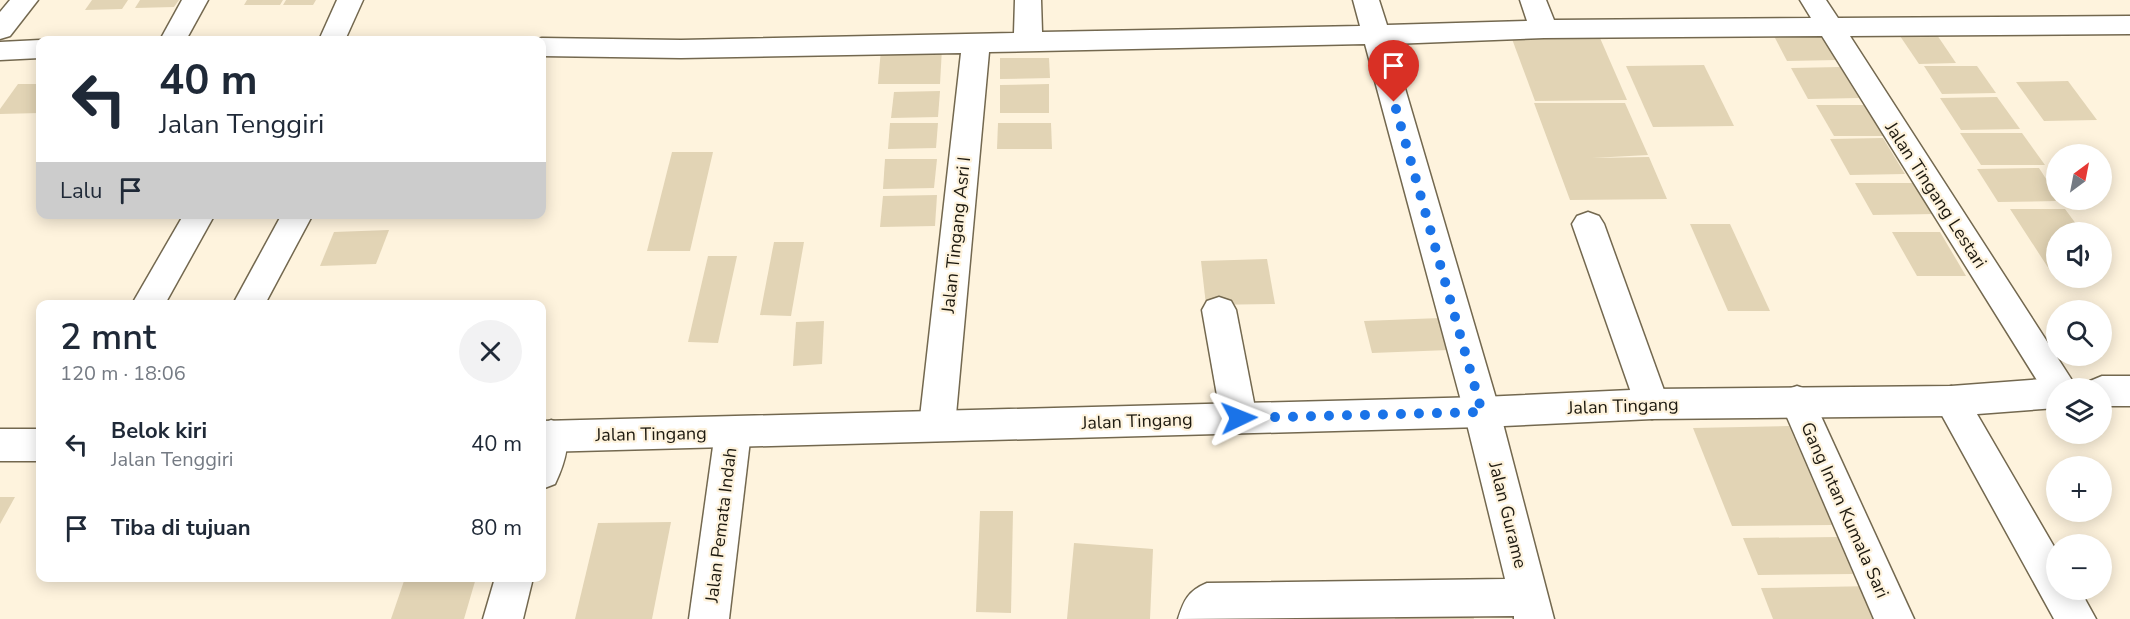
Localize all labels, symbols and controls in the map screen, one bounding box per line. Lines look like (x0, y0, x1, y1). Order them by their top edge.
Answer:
pin (1368, 40, 1419, 102)
icon: arrive (1377, 49, 1410, 82)
text: 40 m (159, 52, 258, 109)
icon: left (60, 60, 138, 138)
text: Jalan Tenggiri (159, 106, 324, 143)
street label: Jalan Tingang Lestari (1879, 116, 1992, 273)
north arrow (2046, 144, 2112, 210)
map controls (2046, 144, 2112, 600)
street label: Jalan Tingang Asri I (936, 156, 976, 315)
icon: arrive (114, 174, 147, 207)
text: Lalu (60, 176, 102, 206)
button: sound (2046, 222, 2112, 288)
button: search (2046, 300, 2112, 366)
text: 2 mnt (60, 313, 156, 362)
button: close (459, 320, 522, 383)
text: 120 m · 18:06 (60, 360, 186, 387)
button: layers (2046, 378, 2112, 444)
position arrow (1207, 386, 1271, 450)
street label: Jalan Tingang (1566, 392, 1679, 420)
street label: Jalan Tingang (1080, 407, 1193, 435)
text: Belok kiri (111, 416, 207, 446)
street label: Gang Intan Kumala Sari (1795, 418, 1895, 602)
street label: Jalan Tingang (594, 421, 707, 447)
icon: left (60, 428, 93, 461)
text: 40 m (471, 429, 522, 459)
text: Jalan Tenggiri (111, 446, 234, 473)
street label: Jalan Pemata Indah (699, 446, 742, 605)
button: + (2046, 456, 2112, 522)
street label: Jalan Gurame (1483, 458, 1533, 571)
icon: arrive (60, 512, 93, 545)
text: Tiba di tujuan (111, 513, 251, 543)
text: 80 m (471, 513, 522, 543)
button: − (2046, 534, 2112, 600)

